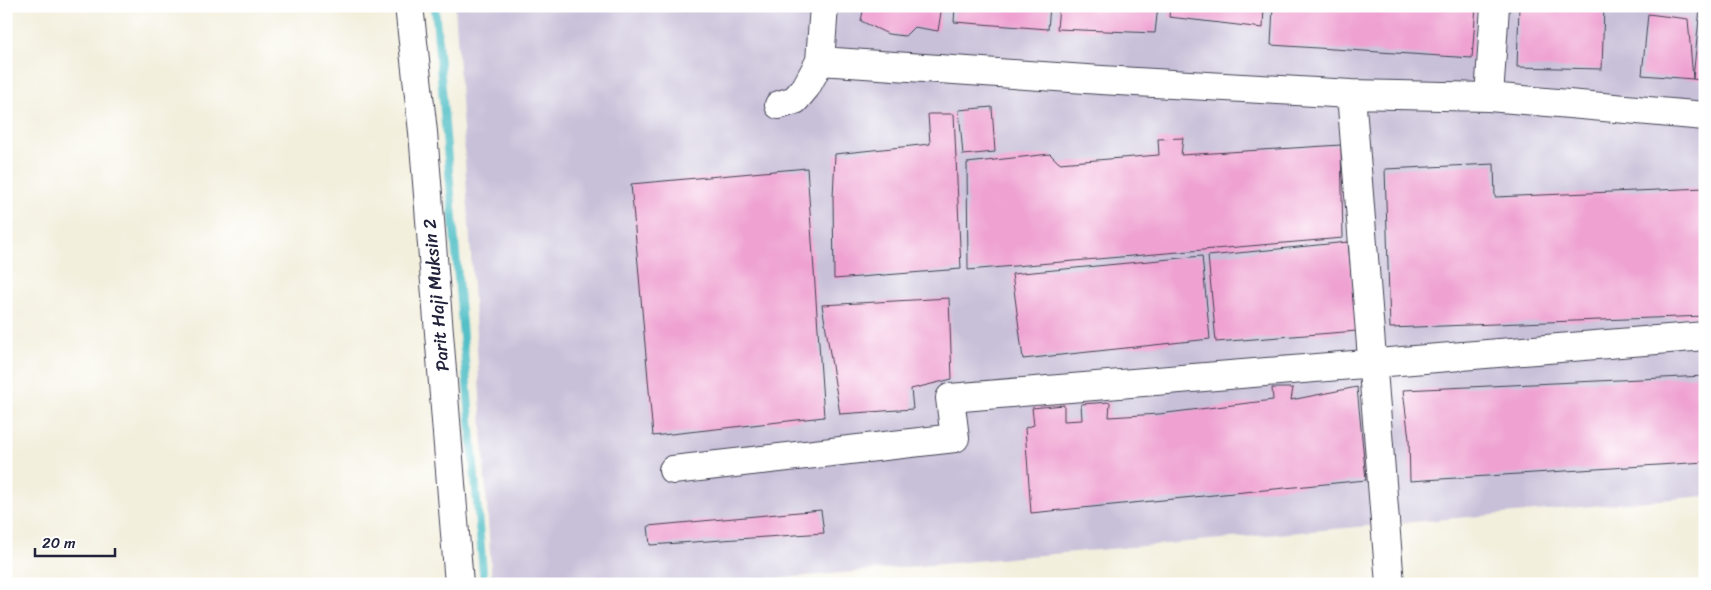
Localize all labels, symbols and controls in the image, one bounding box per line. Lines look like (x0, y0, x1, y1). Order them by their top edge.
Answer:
street label: Parit Haji Muksin 2 (413, 217, 459, 373)
scale bar (35, 525, 115, 557)
text: 20 m (42, 530, 76, 556)

